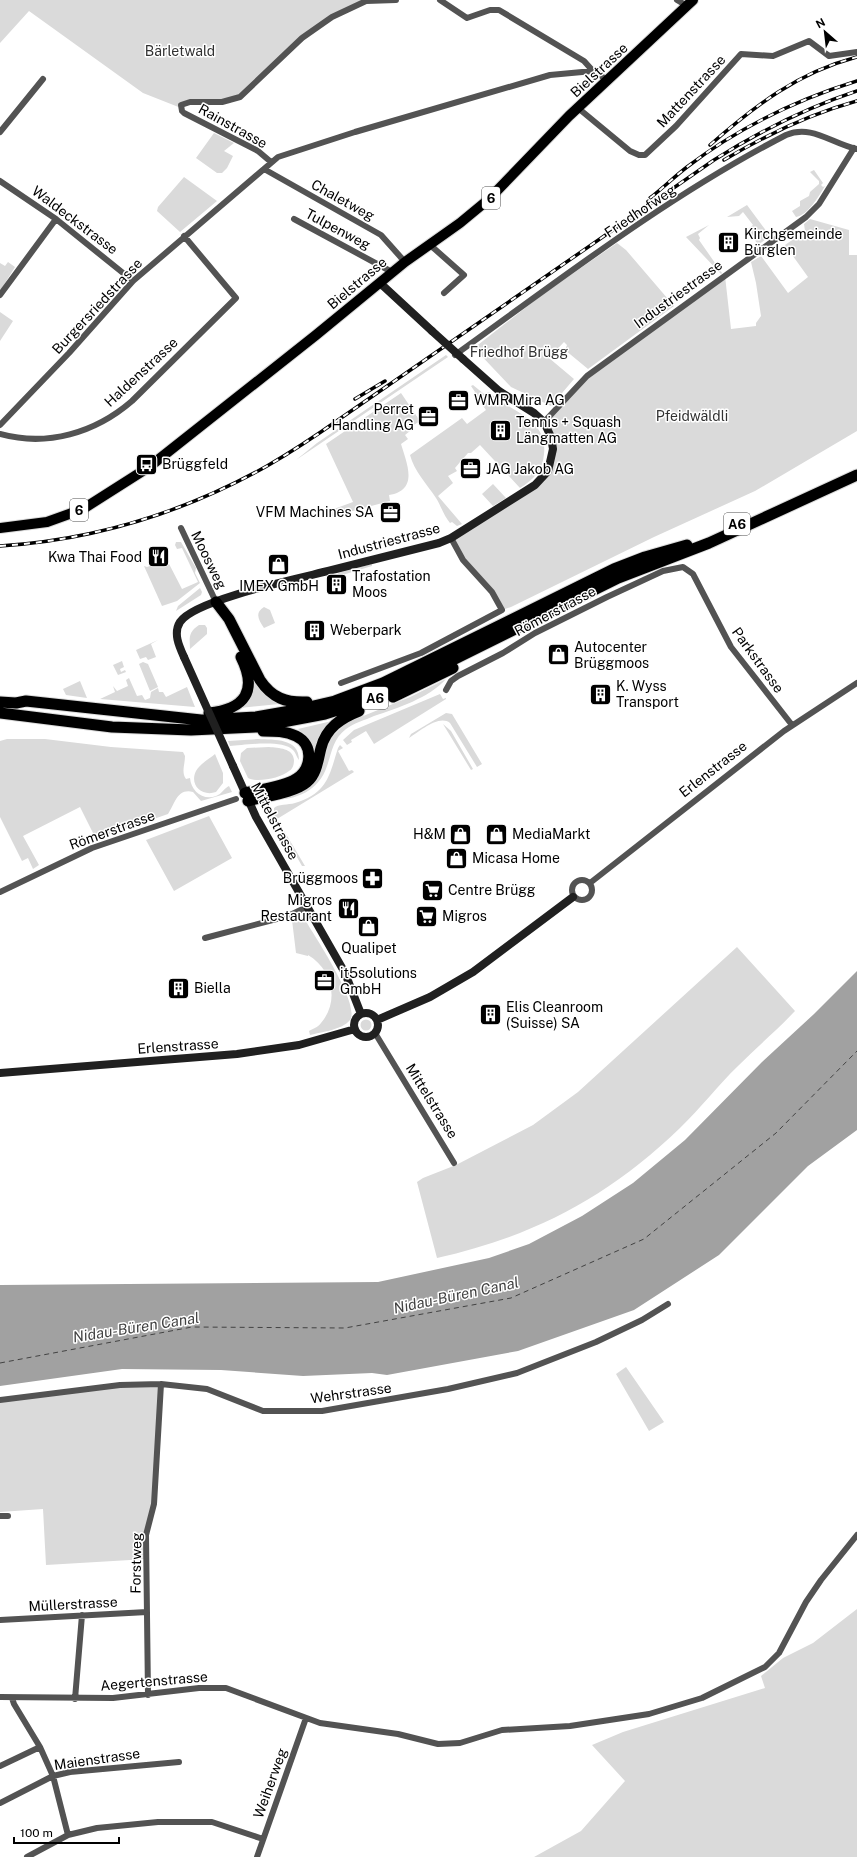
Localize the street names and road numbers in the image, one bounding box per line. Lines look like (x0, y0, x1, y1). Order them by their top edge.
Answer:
street label: Bielstrasse (567, 39, 631, 100)
street label: Mattenstrasse (653, 51, 729, 130)
street label: Rainstrasse (196, 101, 270, 151)
street label: Chaletweg (309, 176, 378, 224)
street label: Friedhofweg (601, 181, 679, 241)
street label: Waldeckstrasse (29, 183, 121, 257)
road number: 6 (482, 187, 500, 209)
street label: Tulpenweg (303, 205, 374, 253)
street label: Bielstrasse (324, 254, 390, 312)
street label: Burgersriedstrasse (49, 255, 145, 357)
street label: Industriestrasse (631, 257, 725, 331)
street label: Haldenstrasse (101, 334, 181, 410)
road number: 6 (70, 499, 88, 521)
road number: A6 (724, 513, 750, 535)
street label: Industriestrasse (336, 520, 442, 562)
street label: Moosweg (188, 528, 230, 592)
street label: Römerstrasse (512, 583, 599, 639)
street label: Parkstrasse (729, 624, 787, 696)
road number: A6 (362, 687, 388, 709)
street label: Erlenstrasse (676, 738, 750, 800)
street label: Mittelstrasse (248, 780, 302, 862)
street label: Römerstrasse (67, 807, 157, 853)
street label: Erlenstrasse (137, 1035, 219, 1057)
street label: Mittelstrasse (403, 1061, 461, 1141)
street label: Wehrstrasse (310, 1379, 393, 1407)
street label: Forstweg (127, 1532, 145, 1594)
street label: Müllerstrasse (28, 1594, 118, 1614)
street label: Aegertenstrasse (100, 1668, 208, 1694)
street label: Maienstrasse (53, 1745, 141, 1773)
street label: Weiherweg (250, 1746, 290, 1820)

